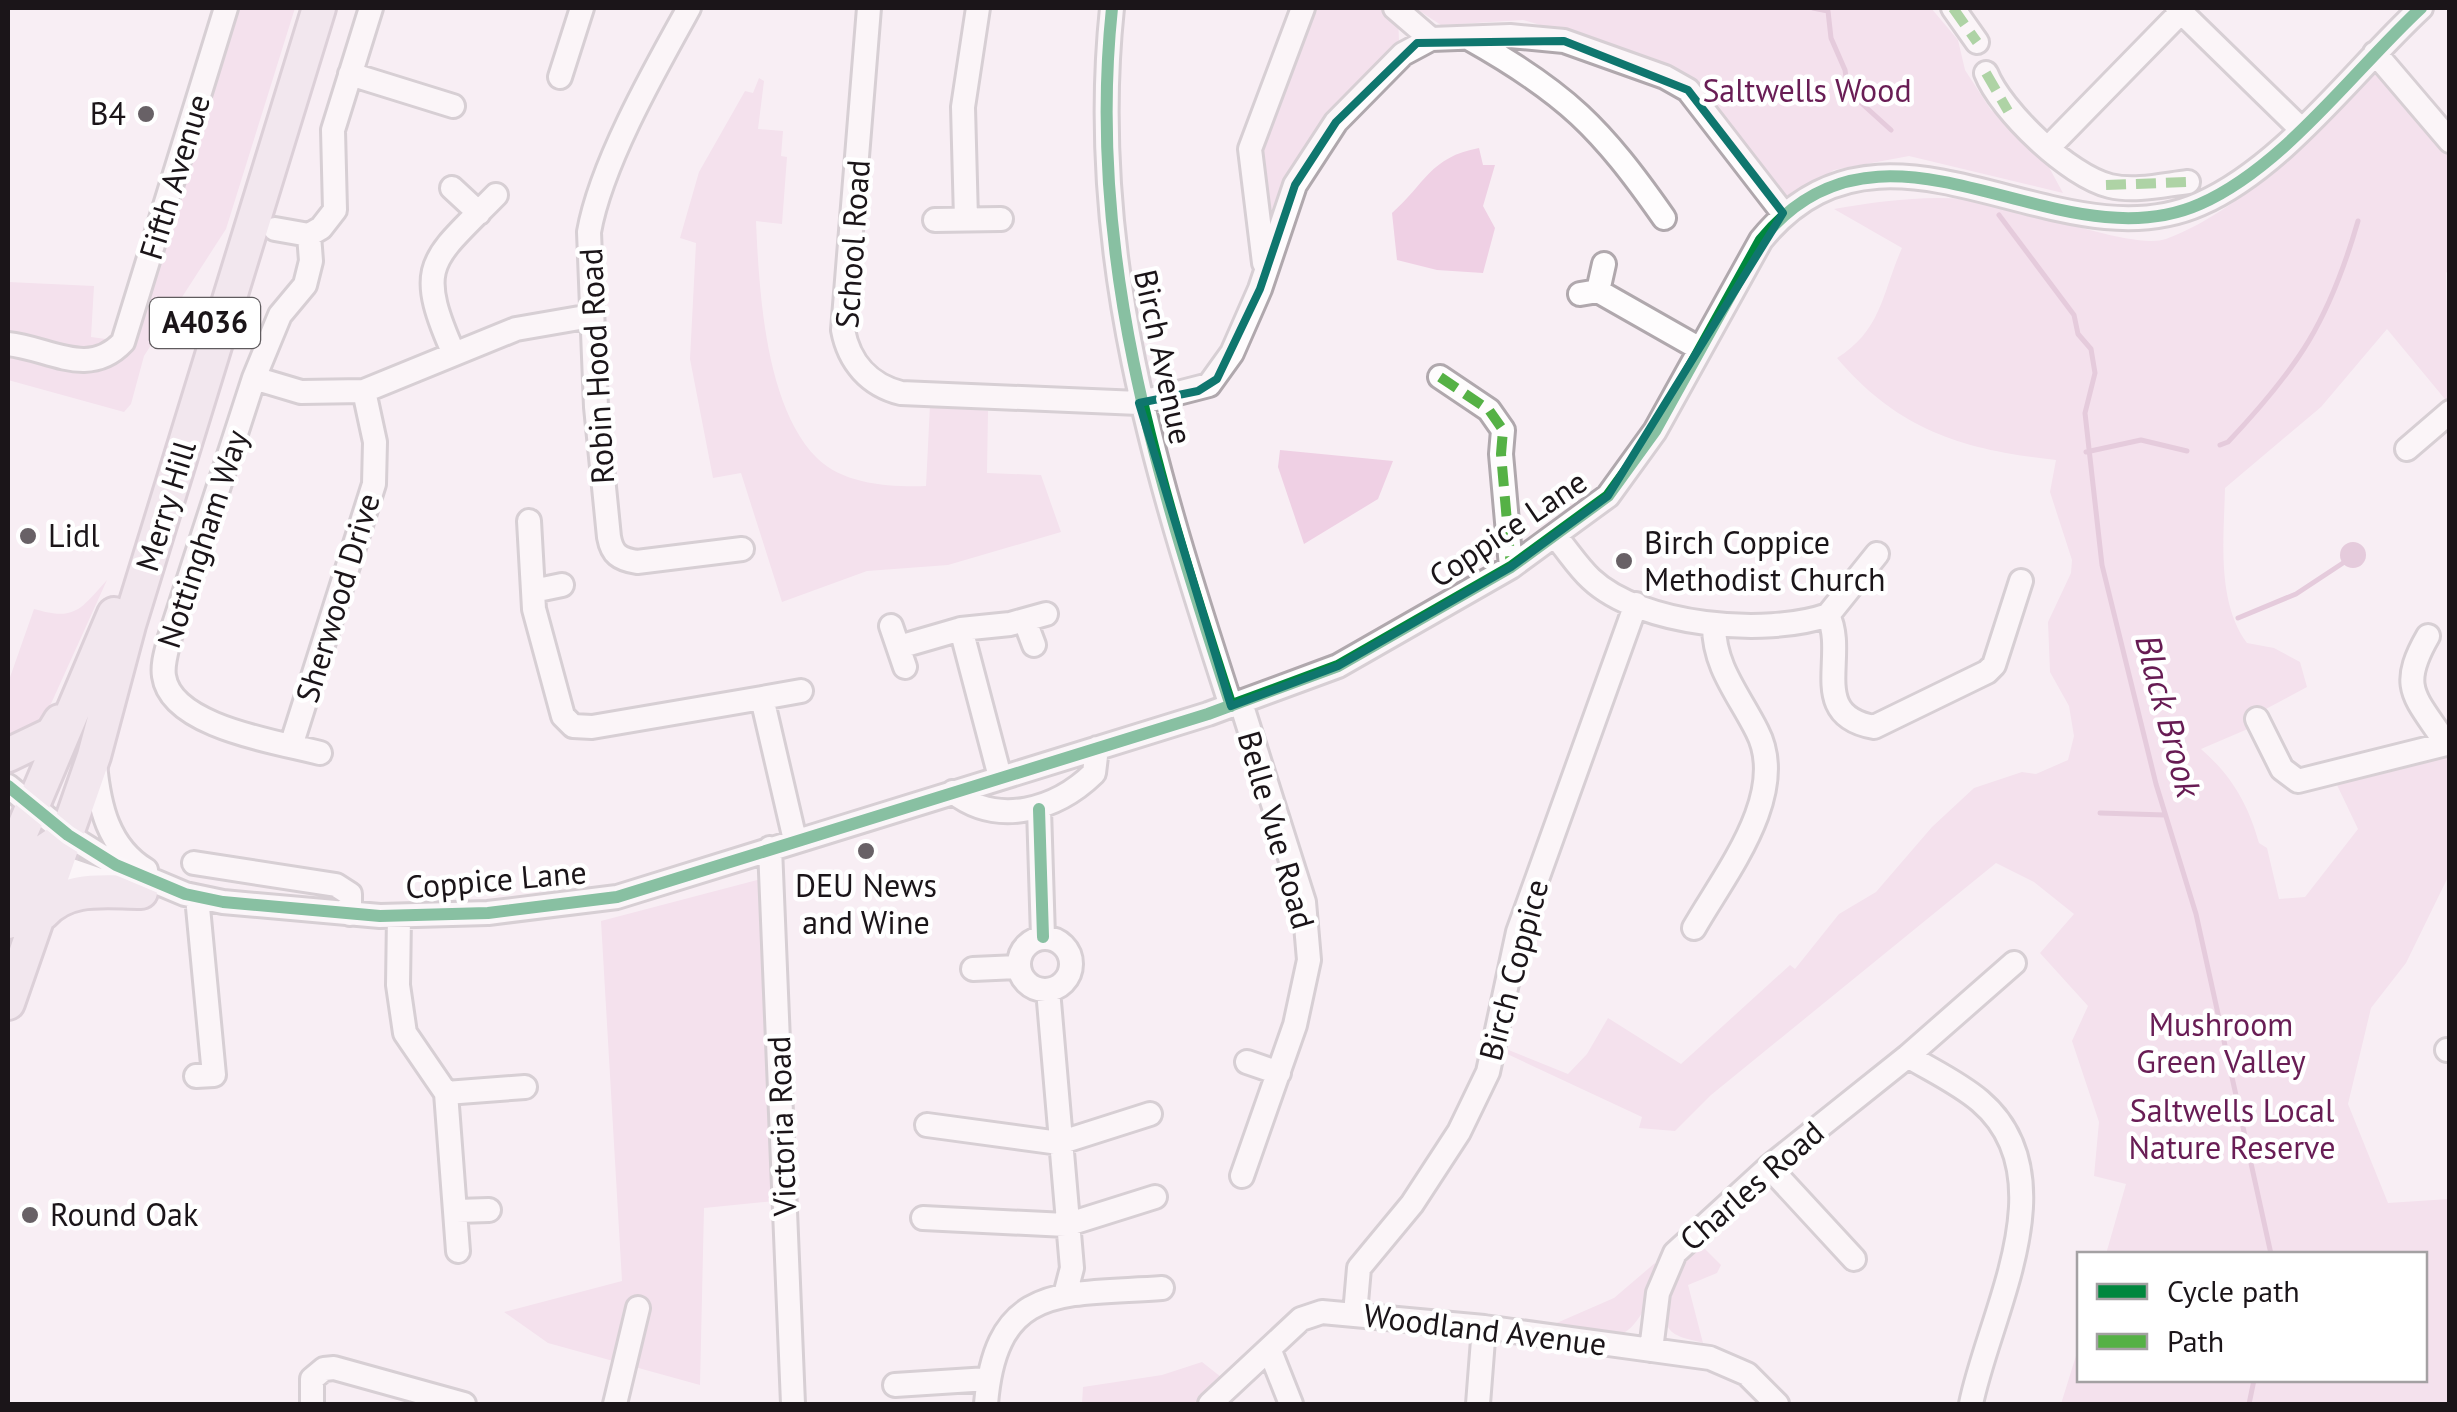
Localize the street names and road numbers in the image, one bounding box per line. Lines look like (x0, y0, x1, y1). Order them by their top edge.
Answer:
street label: Fifth Avenue (129, 89, 219, 264)
street label: School Road (825, 158, 879, 330)
street label: Robin Hood Road (569, 247, 623, 485)
street label: Birch Avenue (1125, 266, 1203, 448)
road number: A4036 (150, 298, 260, 348)
street label: Nottingham Way (147, 424, 257, 653)
street label: Merry Hill (125, 435, 205, 576)
street label: Coppice Lane (1420, 460, 1594, 596)
street label: Sherwood Drive (285, 488, 389, 707)
street label: Belle Vue Road (1229, 726, 1325, 933)
street label: Coppice Lane (404, 850, 588, 908)
street label: Birch Coppice (1469, 874, 1557, 1065)
street label: Victoria Road (757, 1035, 805, 1218)
street label: Charles Road (1670, 1111, 1832, 1259)
street label: Woodland Avenue (1361, 1293, 1609, 1365)

